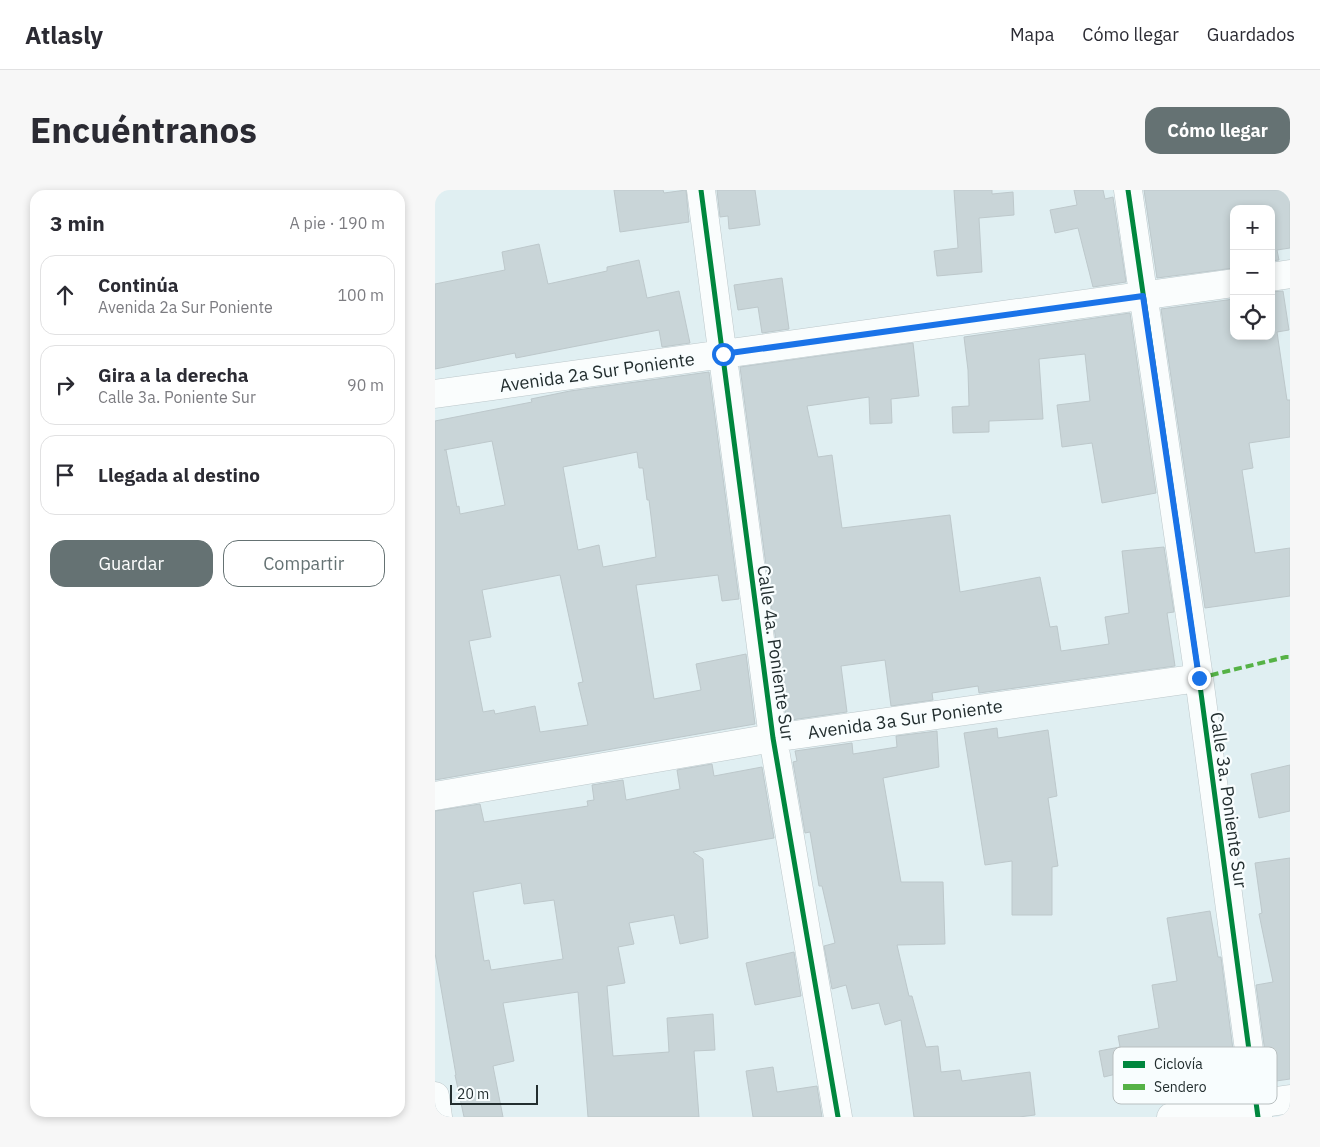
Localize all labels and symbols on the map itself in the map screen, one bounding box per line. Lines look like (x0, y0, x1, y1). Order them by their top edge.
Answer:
route start (712, 343, 735, 366)
street label: Avenida 2a Sur Poniente (498, 347, 696, 397)
street label: Calle 4a. Poniente Sur (752, 564, 800, 743)
route end (1188, 667, 1211, 690)
street label: Avenida 3a Sur Poniente (806, 694, 1004, 744)
street label: Calle 3a. Poniente Sur (1205, 711, 1253, 890)
legend (1113, 1047, 1277, 1104)
text: Ciclovía (1154, 1055, 1203, 1073)
text: Sendero (1154, 1078, 1207, 1096)
scale bar (450, 1082, 537, 1105)

